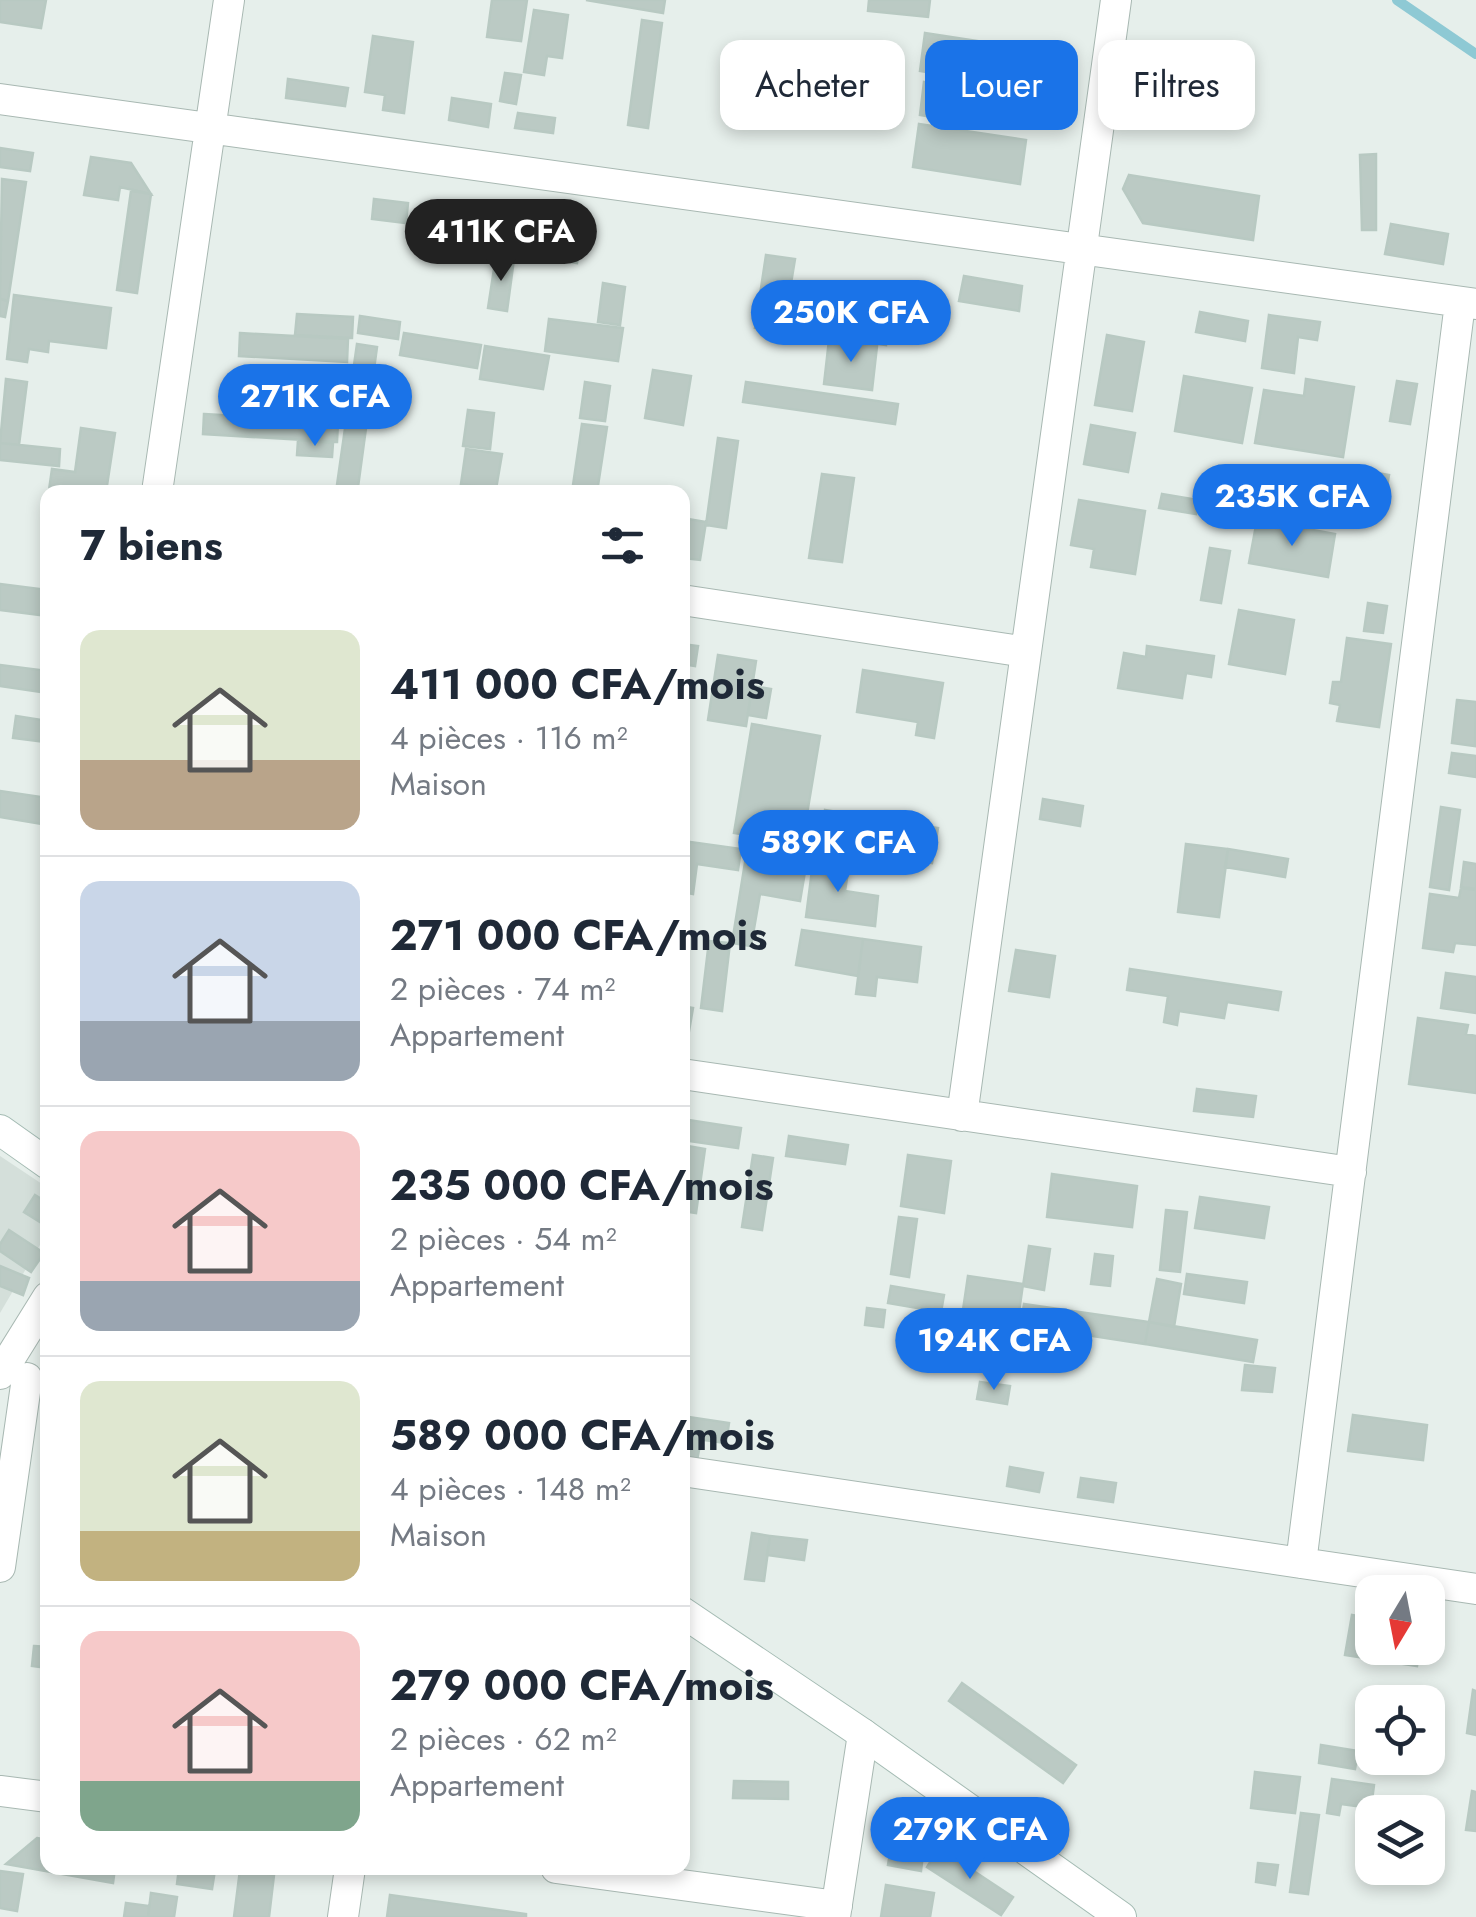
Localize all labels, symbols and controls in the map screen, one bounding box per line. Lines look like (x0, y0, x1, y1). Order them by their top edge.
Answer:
chip: Acheter (720, 40, 905, 130)
chip: Louer (925, 40, 1078, 130)
chip: Filtres (1098, 40, 1255, 130)
pin: 411K CFA (398, 199, 604, 284)
text: 411K CFA (427, 208, 575, 254)
pin: 250K CFA (748, 280, 954, 365)
text: 250K CFA (773, 289, 929, 335)
pin: 271K CFA (212, 364, 418, 449)
text: 271K CFA (240, 373, 390, 419)
pin: 235K CFA (1189, 464, 1395, 549)
text: 235K CFA (1215, 473, 1369, 519)
text: 7 biens (80, 515, 223, 576)
icon: filters (595, 518, 650, 573)
text: 411 000 CFA/mois (390, 654, 765, 715)
icon: home (160, 670, 280, 790)
text: 4 pièces · 116 m² (390, 715, 628, 761)
text: Maison (390, 761, 487, 807)
pin: 589K CFA (735, 810, 941, 895)
text: 589K CFA (760, 819, 916, 865)
text: 271 000 CFA/mois (390, 905, 767, 966)
icon: home (160, 921, 280, 1041)
text: 2 pièces · 74 m² (390, 966, 615, 1012)
text: Appartement (390, 1012, 564, 1058)
text: 235 000 CFA/mois (390, 1155, 774, 1216)
icon: home (160, 1171, 280, 1291)
text: 2 pièces · 54 m² (390, 1216, 617, 1262)
text: Appartement (390, 1262, 564, 1308)
pin: 194K CFA (891, 1308, 1097, 1393)
text: 194K CFA (917, 1317, 1071, 1363)
text: 589 000 CFA/mois (390, 1405, 775, 1466)
icon: home (160, 1421, 280, 1541)
text: 4 pièces · 148 m² (390, 1466, 631, 1512)
text: Maison (390, 1512, 487, 1558)
north arrow (1355, 1575, 1445, 1665)
map controls (1355, 1575, 1445, 1885)
text: 279 000 CFA/mois (390, 1655, 774, 1716)
icon: home (160, 1671, 280, 1791)
button: locate (1355, 1685, 1445, 1775)
text: 2 pièces · 62 m² (390, 1716, 617, 1762)
text: Appartement (390, 1762, 564, 1808)
button: layers (1355, 1795, 1445, 1885)
pin: 279K CFA (867, 1797, 1073, 1882)
text: 279K CFA (892, 1806, 1048, 1852)

